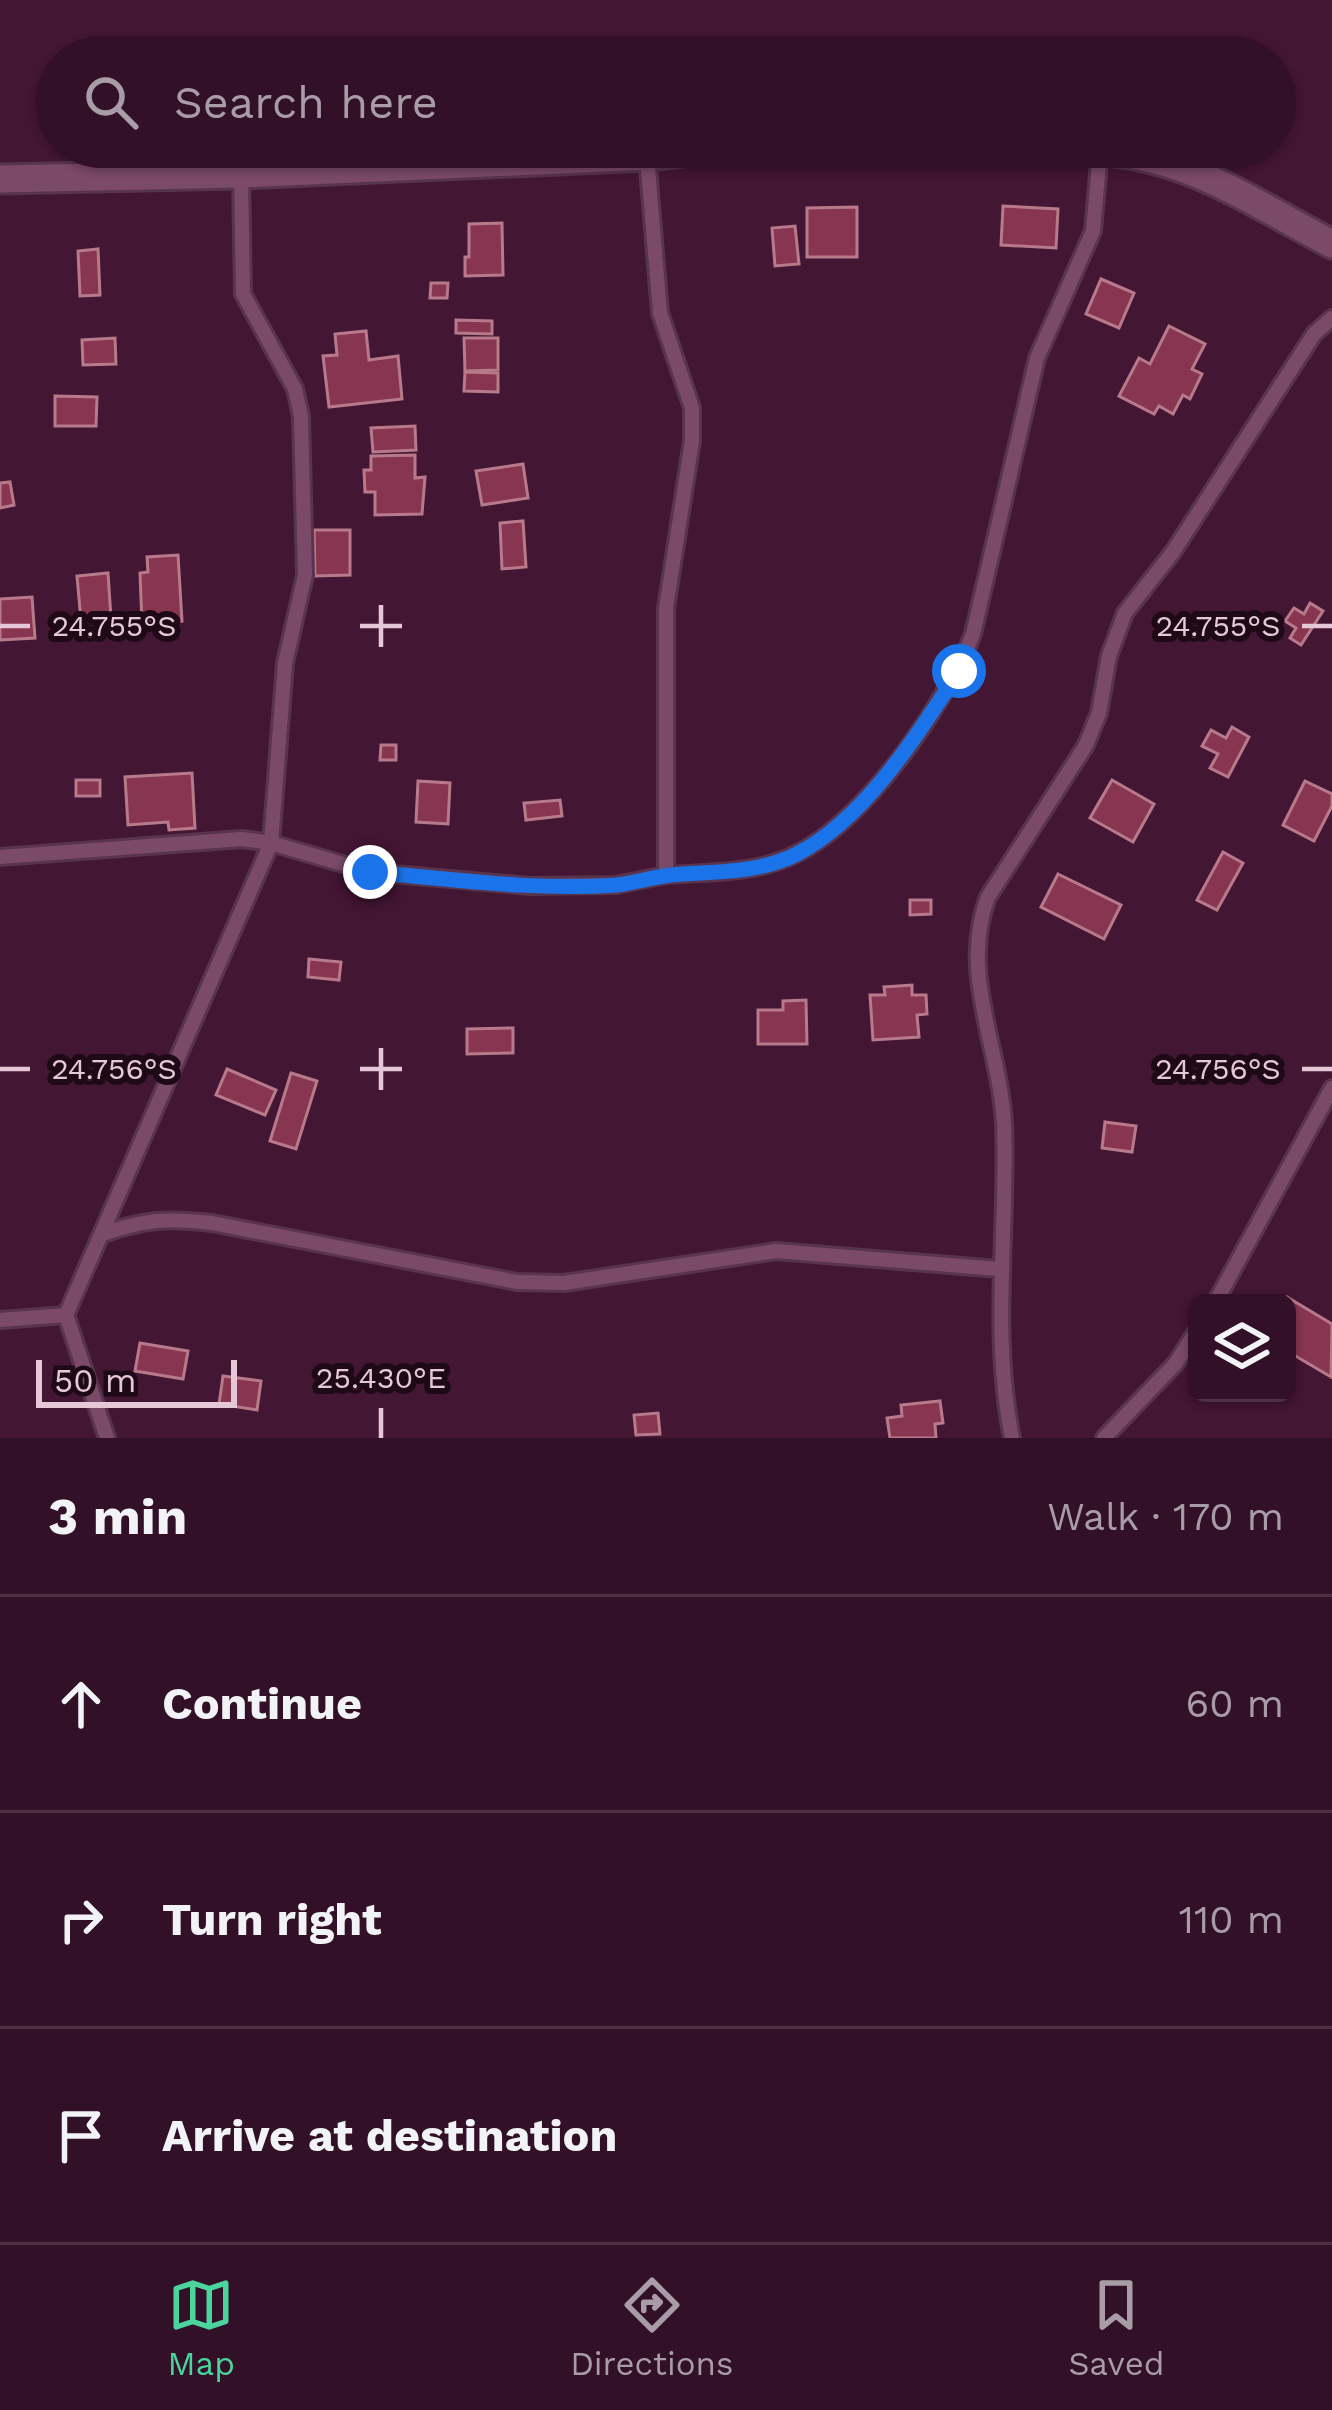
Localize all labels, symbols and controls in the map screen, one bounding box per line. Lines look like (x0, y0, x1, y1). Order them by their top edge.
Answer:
search box (36, 36, 1296, 168)
icon: search (78, 69, 144, 135)
text: Search here (174, 76, 438, 129)
text: 24.755°S (52, 608, 176, 643)
text: 24.755°S (1156, 608, 1280, 643)
route start (932, 644, 986, 698)
route end (343, 845, 397, 899)
text: 24.756°S (51, 1051, 177, 1086)
text: 24.756°S (1155, 1051, 1281, 1086)
map controls (1188, 1294, 1296, 1402)
button: layers (1188, 1294, 1296, 1402)
scale bar (36, 1354, 237, 1407)
text: 25.430°E (316, 1360, 446, 1395)
text: 50 m (54, 1361, 136, 1400)
text: 3 min (48, 1487, 187, 1546)
text: Walk · 170 m (1047, 1494, 1284, 1539)
icon: ahead (48, 1671, 114, 1737)
text: Continue (162, 1677, 362, 1730)
text: 60 m (1186, 1681, 1284, 1726)
icon: right (48, 1887, 114, 1953)
text: Turn right (162, 1893, 382, 1946)
text: 110 m (1179, 1897, 1284, 1942)
icon: arrive (48, 2103, 114, 2169)
text: Arrive at destination (162, 2109, 617, 2162)
tab: Map (168, 2272, 235, 2383)
tab: Directions (570, 2272, 733, 2383)
tab: Saved (1069, 2272, 1164, 2383)

